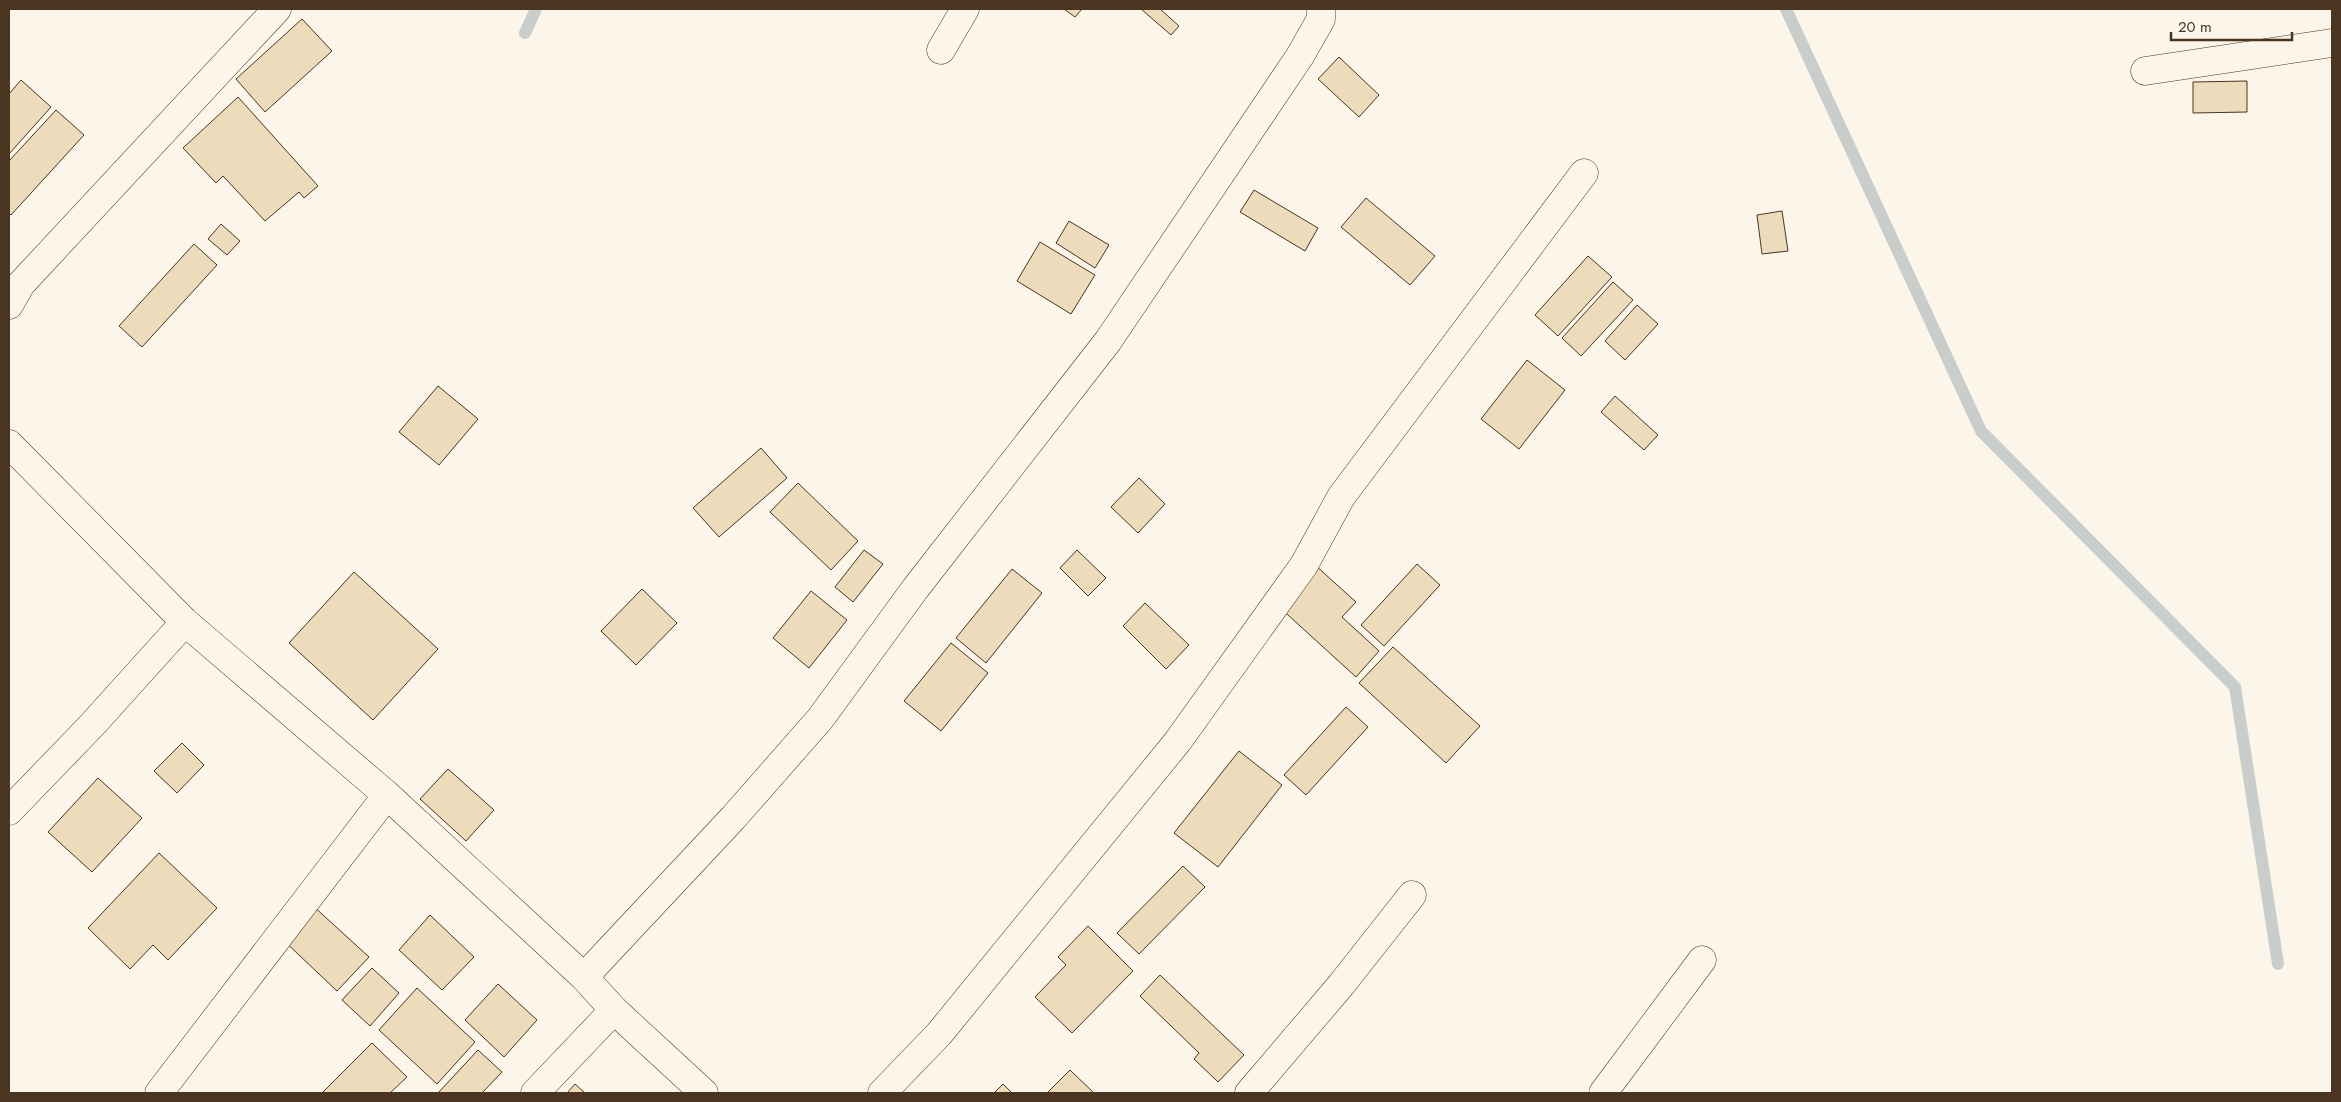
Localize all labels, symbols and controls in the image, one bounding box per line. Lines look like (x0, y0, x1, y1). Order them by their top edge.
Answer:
scale bar (2171, 10, 2292, 42)
text: 20 m (2178, 16, 2212, 38)

